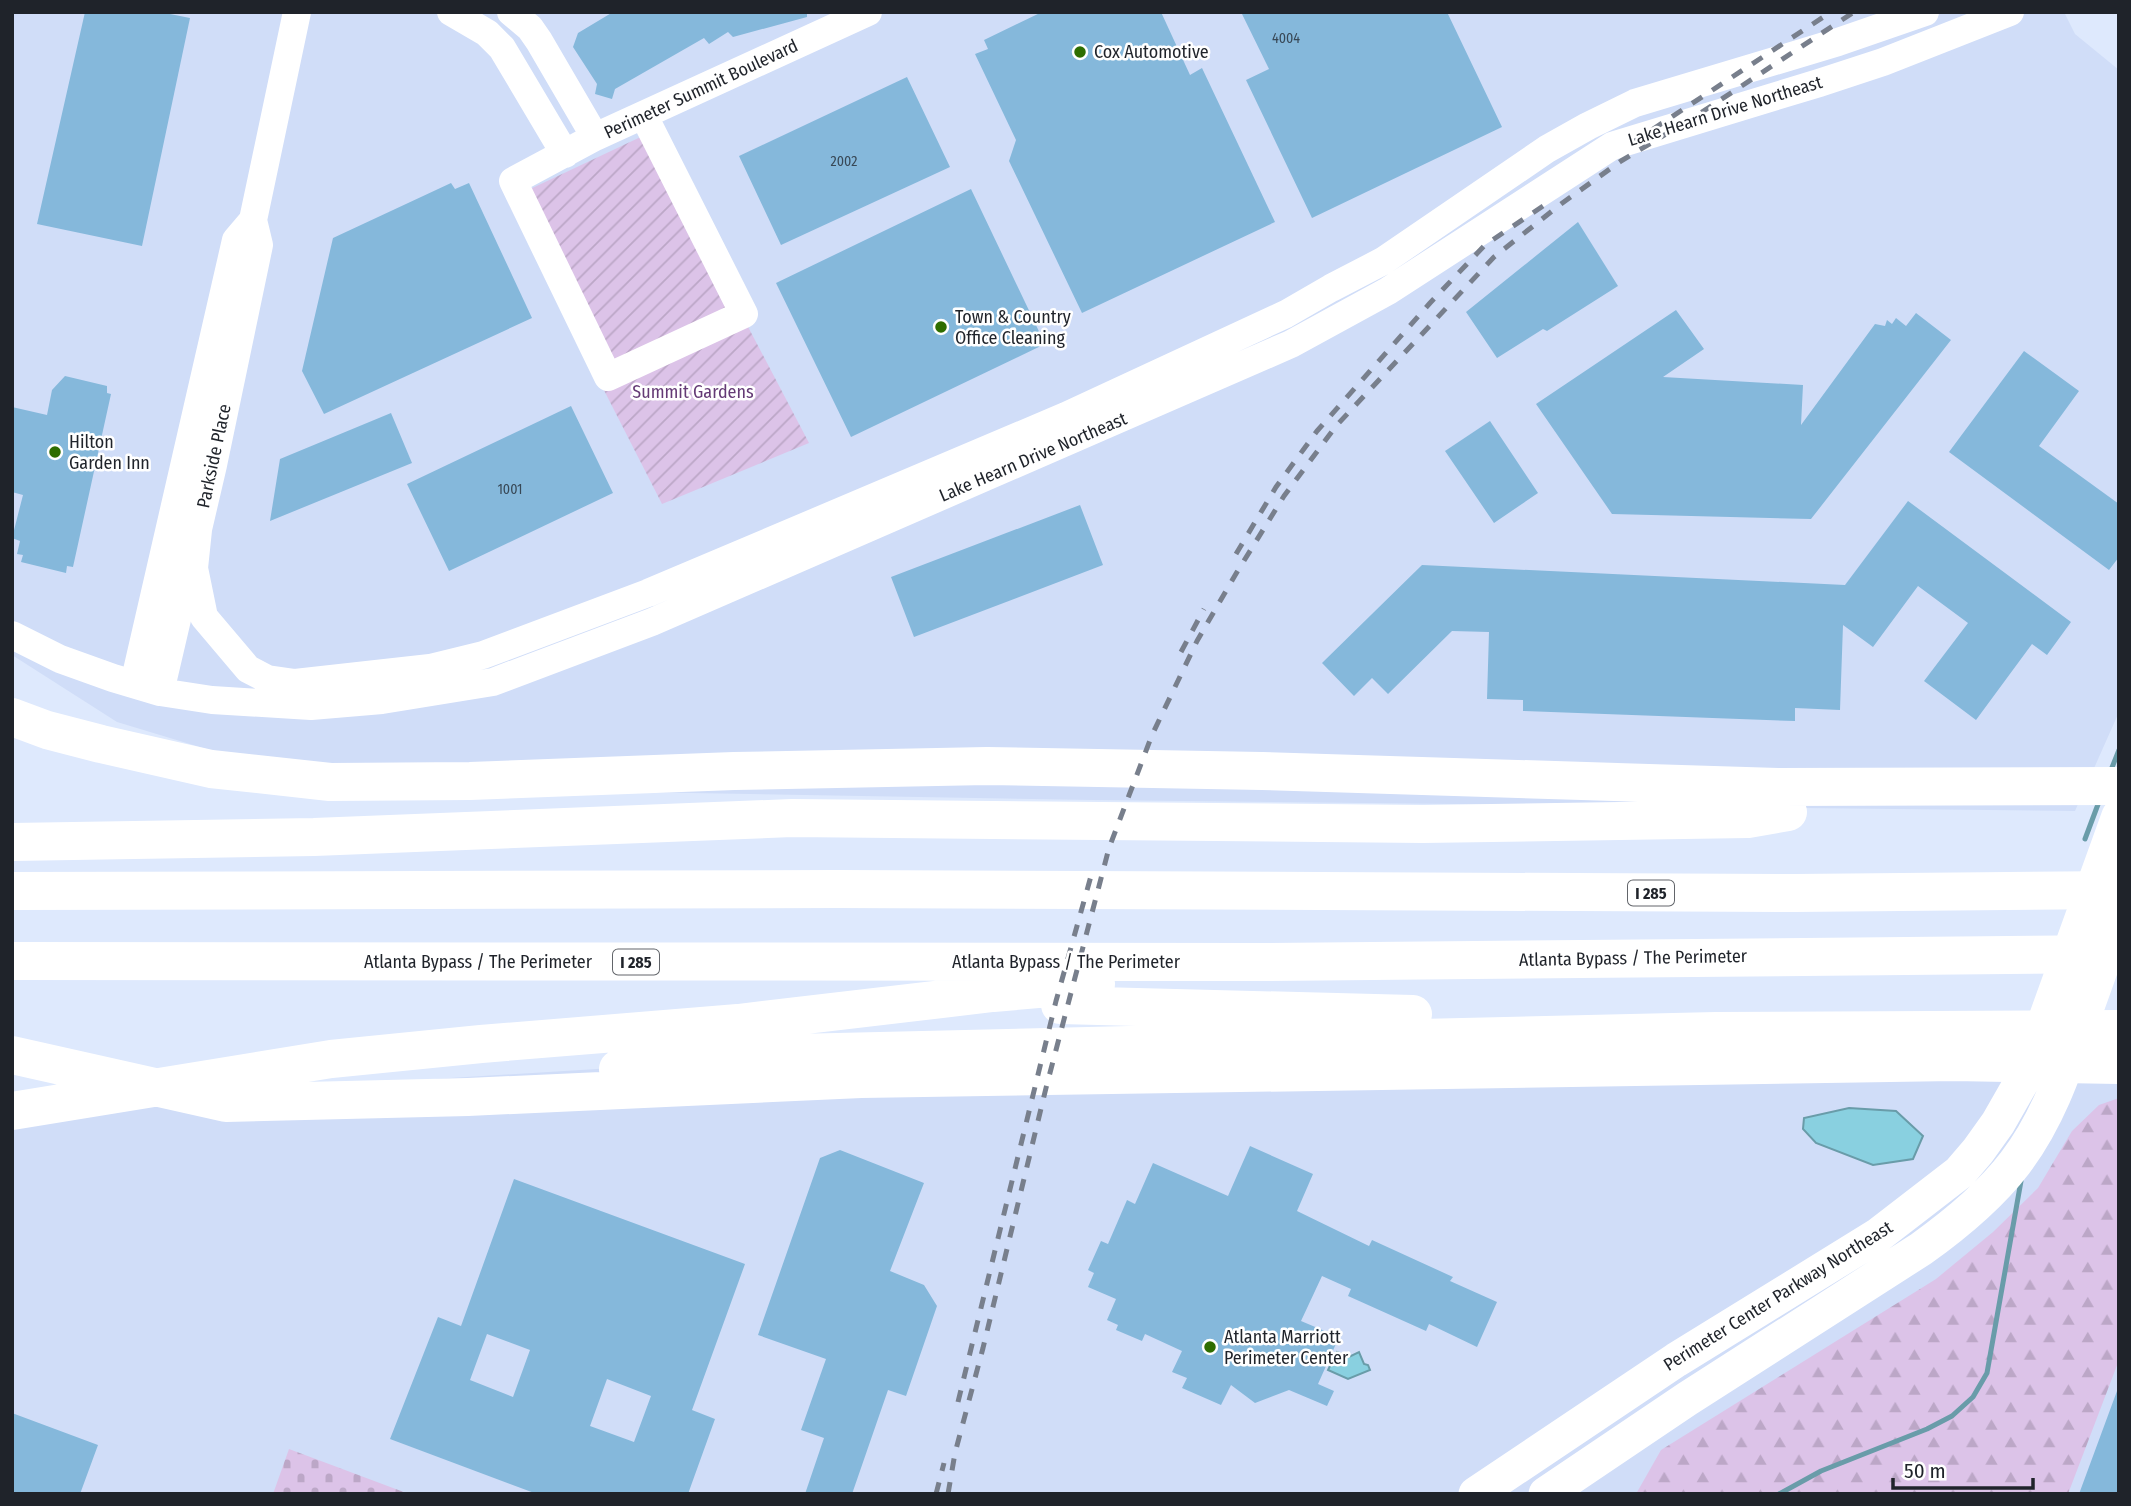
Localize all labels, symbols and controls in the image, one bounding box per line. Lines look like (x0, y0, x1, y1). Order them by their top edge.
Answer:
house number: 4004 (1272, 30, 1300, 47)
street label: Perimeter Summit Boulevard (601, 34, 801, 144)
place label: Cox Automotive (1094, 41, 1209, 63)
marker: Cox Automotive (1072, 44, 1088, 60)
street label: Lake Hearn Drive Northeast (1625, 71, 1825, 151)
house number: 2002 (831, 153, 857, 170)
place label: Town & Country Office Cleaning (955, 306, 1071, 349)
marker: Town & Country Office Cleaning (933, 319, 949, 335)
park label: Summit Gardens (632, 381, 754, 403)
street label: Parkside Place (192, 402, 236, 510)
street label: Lake Hearn Drive Northeast (936, 407, 1130, 507)
place label: Hilton Garden Inn (69, 431, 150, 474)
marker: Hilton Garden Inn (47, 444, 63, 460)
house number: 1001 (497, 481, 523, 498)
road number: I 285 (1628, 880, 1674, 906)
street label: Atlanta Bypass / The Perimeter (1519, 945, 1748, 971)
road number: I 285 (613, 950, 659, 974)
street label: Atlanta Bypass / The Perimeter (364, 951, 593, 973)
street label: Atlanta Bypass / The Perimeter (952, 951, 1181, 973)
street label: Perimeter Center Parkway Northeast (1659, 1216, 1897, 1376)
place label: Atlanta Marriott Perimeter Center (1224, 1326, 1349, 1369)
marker: Atlanta Marriott Perimeter Center (1202, 1339, 1218, 1355)
scale bar (1893, 1446, 2033, 1490)
text: 50 m (1904, 1458, 1946, 1484)

